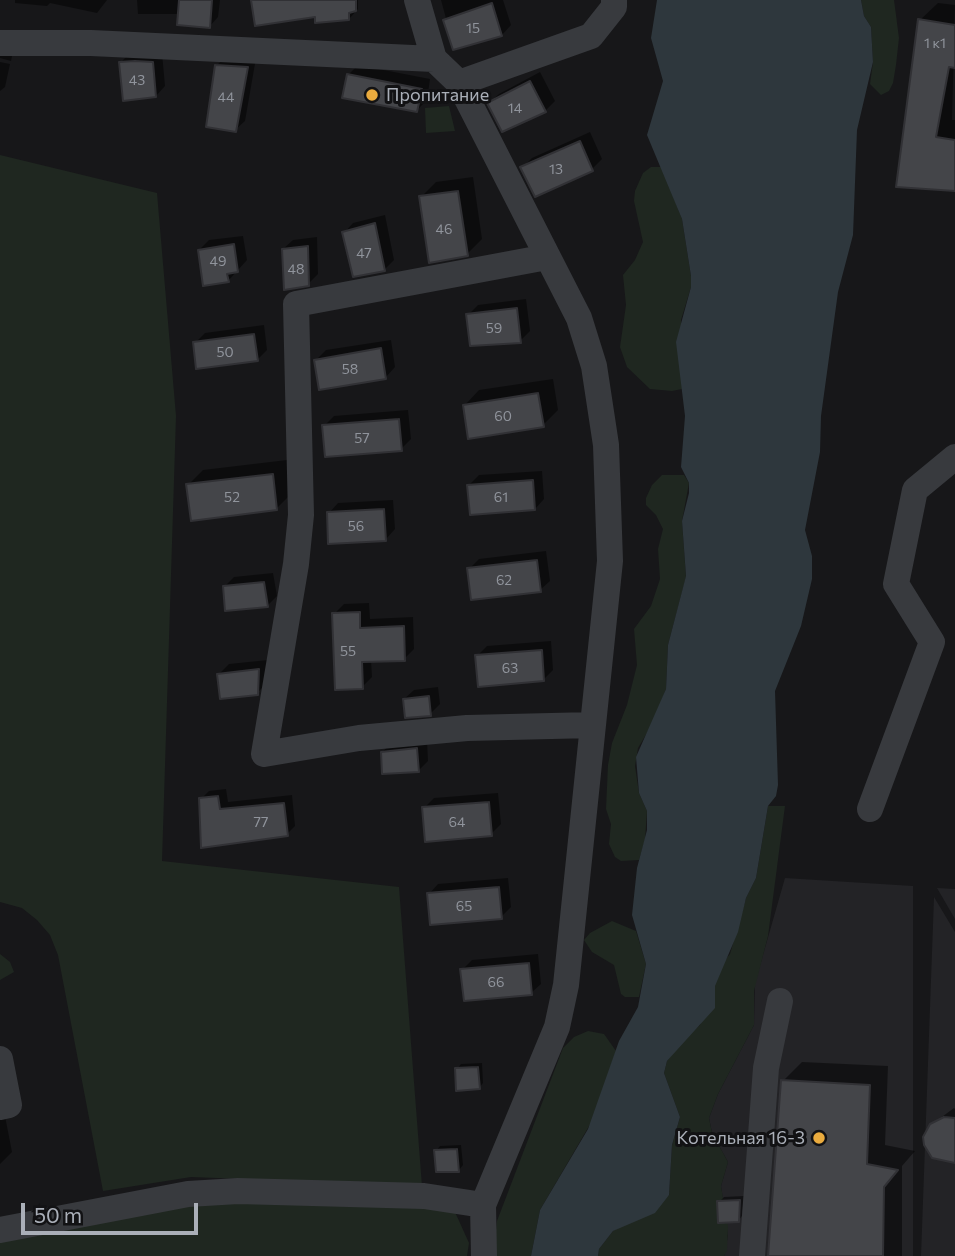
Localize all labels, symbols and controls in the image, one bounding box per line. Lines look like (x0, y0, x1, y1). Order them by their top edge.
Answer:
house number: 15 (466, 20, 480, 36)
house number: 1 к1 (924, 35, 946, 51)
house number: 43 (129, 72, 145, 88)
place label: Пропитание (386, 84, 489, 106)
marker: Пропитание (364, 87, 380, 103)
house number: 44 (218, 89, 234, 105)
house number: 14 (508, 100, 522, 116)
house number: 13 (549, 161, 563, 177)
house number: 46 (436, 221, 452, 237)
house number: 47 (356, 245, 372, 261)
house number: 49 (210, 253, 226, 269)
house number: 48 (288, 261, 304, 277)
house number: 59 (486, 320, 502, 336)
house number: 50 (216, 344, 234, 360)
house number: 58 (342, 361, 358, 377)
house number: 60 (494, 408, 512, 424)
house number: 57 (354, 430, 370, 446)
house number: 52 (224, 489, 240, 505)
house number: 61 (494, 489, 508, 505)
house number: 56 (348, 518, 364, 534)
house number: 62 (496, 572, 512, 588)
house number: 55 (340, 643, 356, 659)
house number: 63 (502, 660, 518, 676)
house number: 77 (254, 814, 268, 830)
house number: 64 (449, 814, 465, 830)
house number: 65 (456, 898, 472, 914)
house number: 66 (488, 974, 504, 990)
place label: Котельная 16-3 (676, 1127, 805, 1149)
marker: Котельная 16-3 (811, 1130, 827, 1146)
scale bar (24, 1190, 201, 1234)
text: 50 m (34, 1202, 82, 1227)

